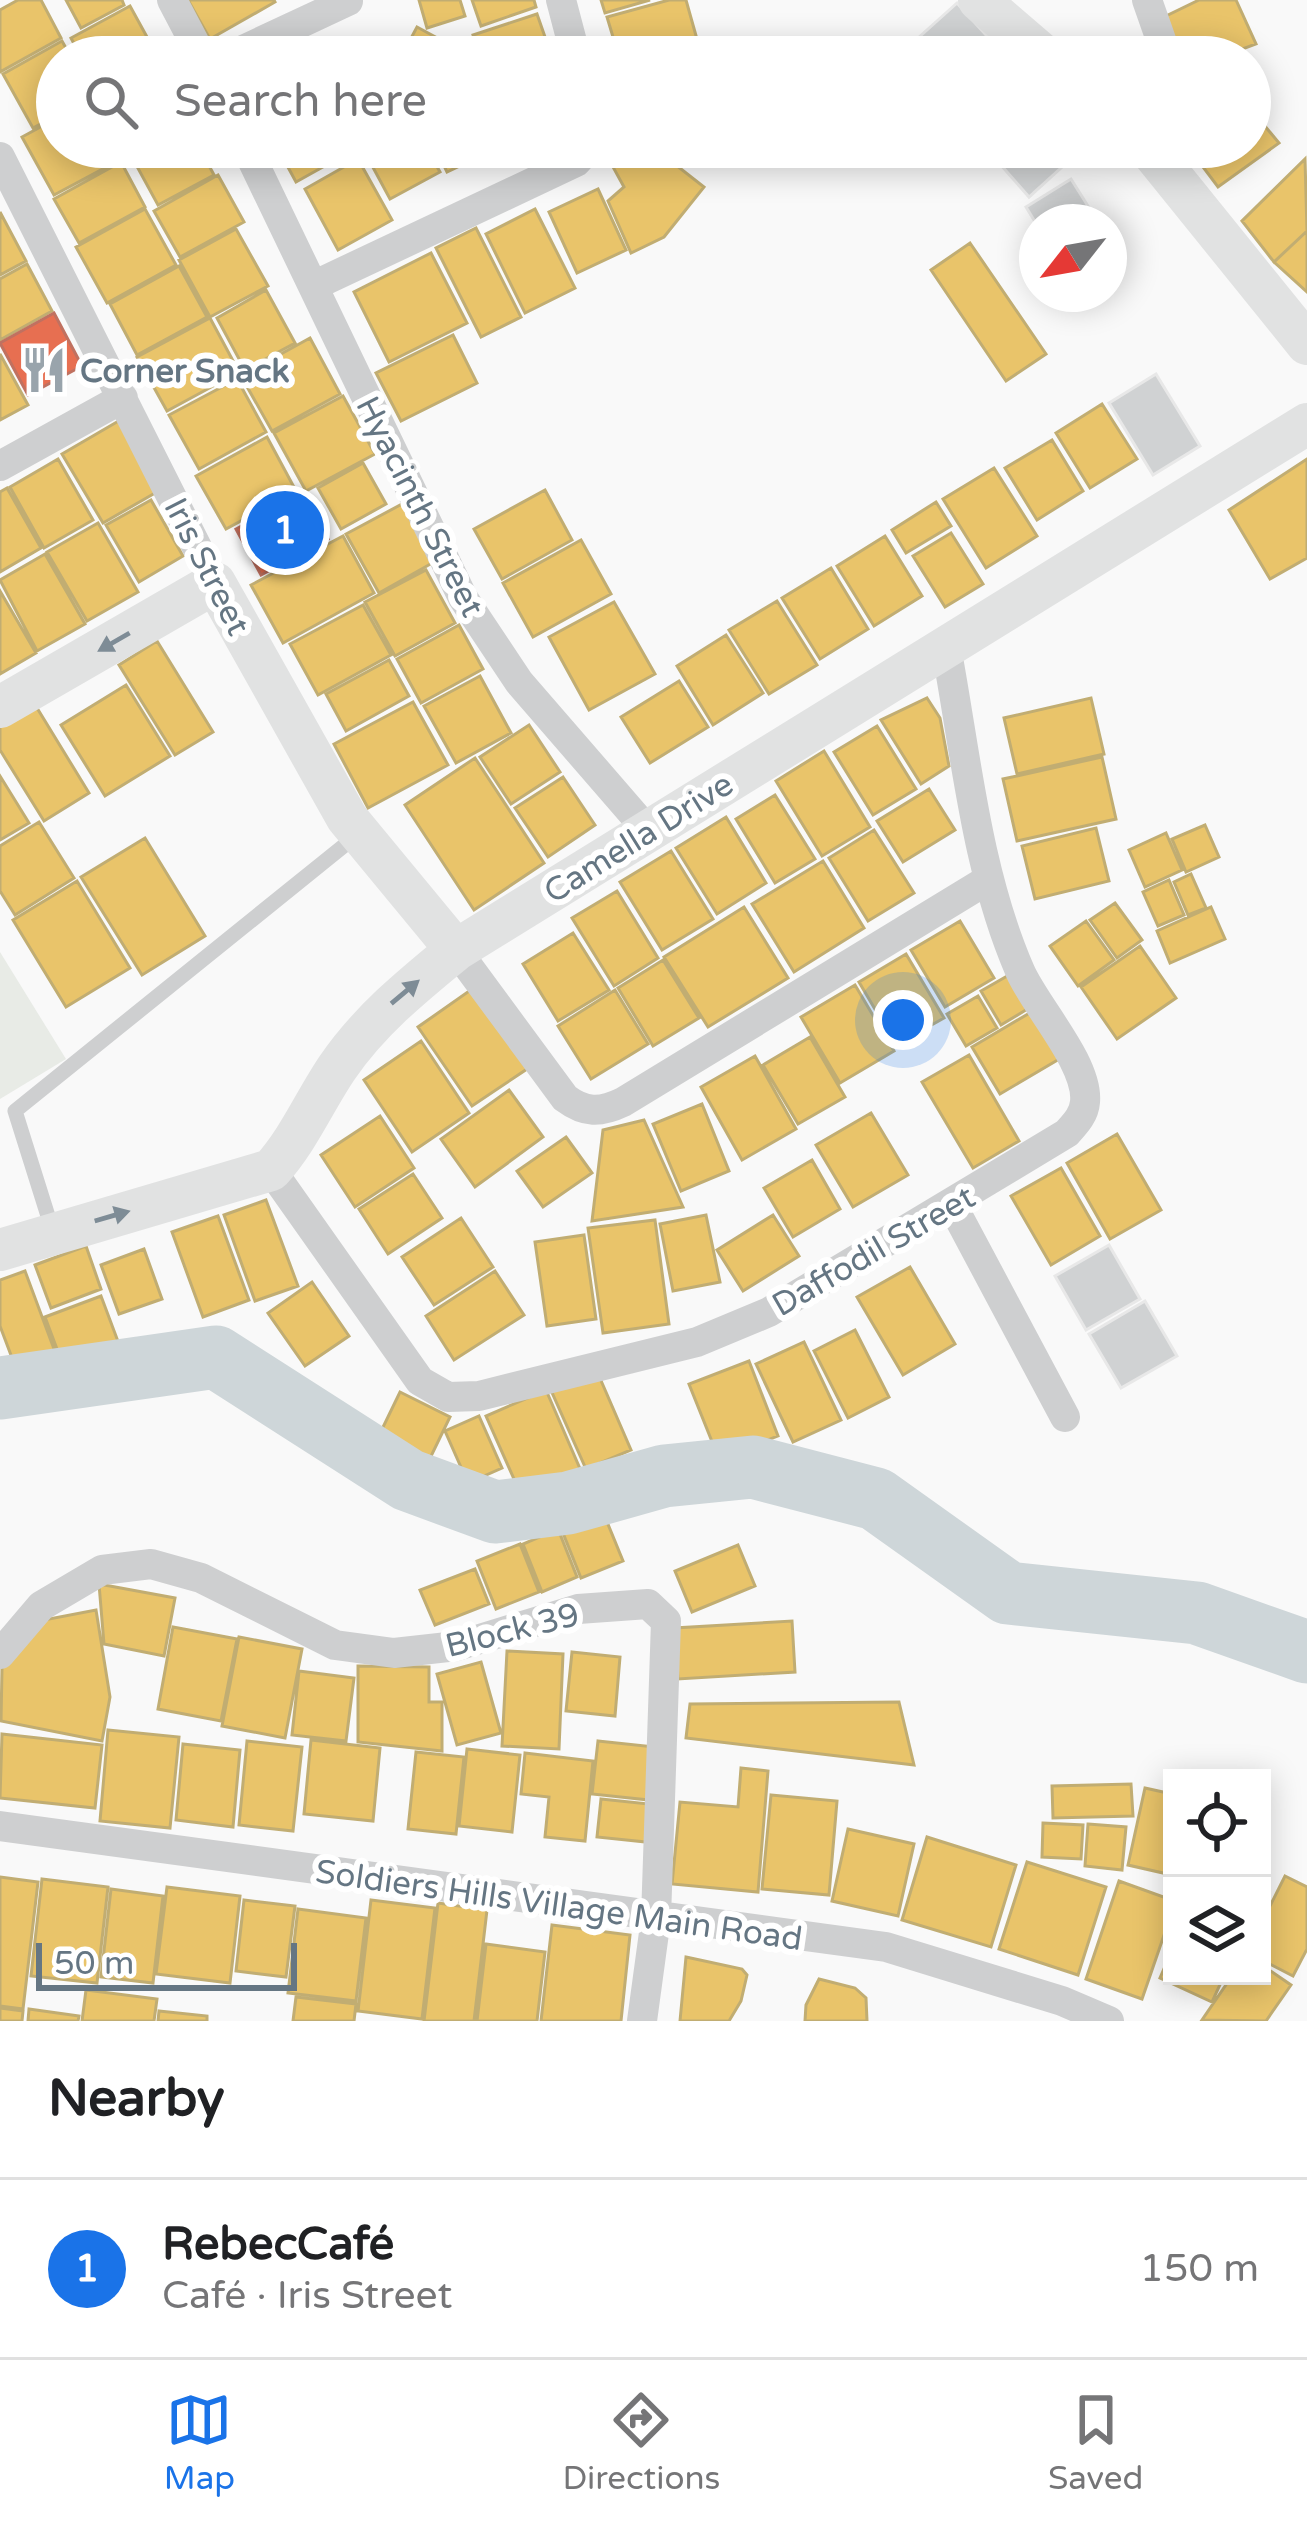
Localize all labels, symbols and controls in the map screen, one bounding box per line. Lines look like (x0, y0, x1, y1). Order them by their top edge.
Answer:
search box (36, 36, 1271, 168)
icon: search (78, 69, 144, 135)
text: Search here (174, 75, 427, 129)
north arrow (1019, 204, 1127, 312)
restaurant icon: Corner Snack (19, 345, 69, 395)
place label: Corner Snack (80, 352, 289, 391)
street label: Hyacinth Street (347, 390, 492, 623)
pin: 1 (246, 485, 324, 575)
street label: Iris Street (156, 492, 258, 642)
one-way arrow (97, 630, 130, 651)
street label: Camella Drive (537, 765, 740, 912)
one-way arrow (390, 980, 420, 1006)
your location (873, 990, 933, 1050)
street label: Daffodil Street (766, 1178, 982, 1325)
one-way arrow (94, 1206, 131, 1224)
street label: Block 39 (441, 1595, 583, 1666)
map controls (1163, 1769, 1271, 1985)
button: locate (1163, 1769, 1271, 1877)
street label: Soldiers Hills Village Main Road (313, 1852, 805, 1959)
button: layers (1163, 1877, 1271, 1985)
scale bar (36, 1937, 297, 1990)
text: 50 m (54, 1944, 134, 1983)
text: Nearby (48, 2068, 225, 2130)
text: RebecCafé (162, 2218, 394, 2272)
text: 1 (75, 2245, 99, 2292)
text: 150 m (1140, 2245, 1259, 2292)
text: Café · Iris Street (162, 2272, 452, 2319)
tab: Map (164, 2387, 235, 2498)
tab: Directions (563, 2387, 720, 2498)
tab: Saved (1048, 2387, 1143, 2498)

